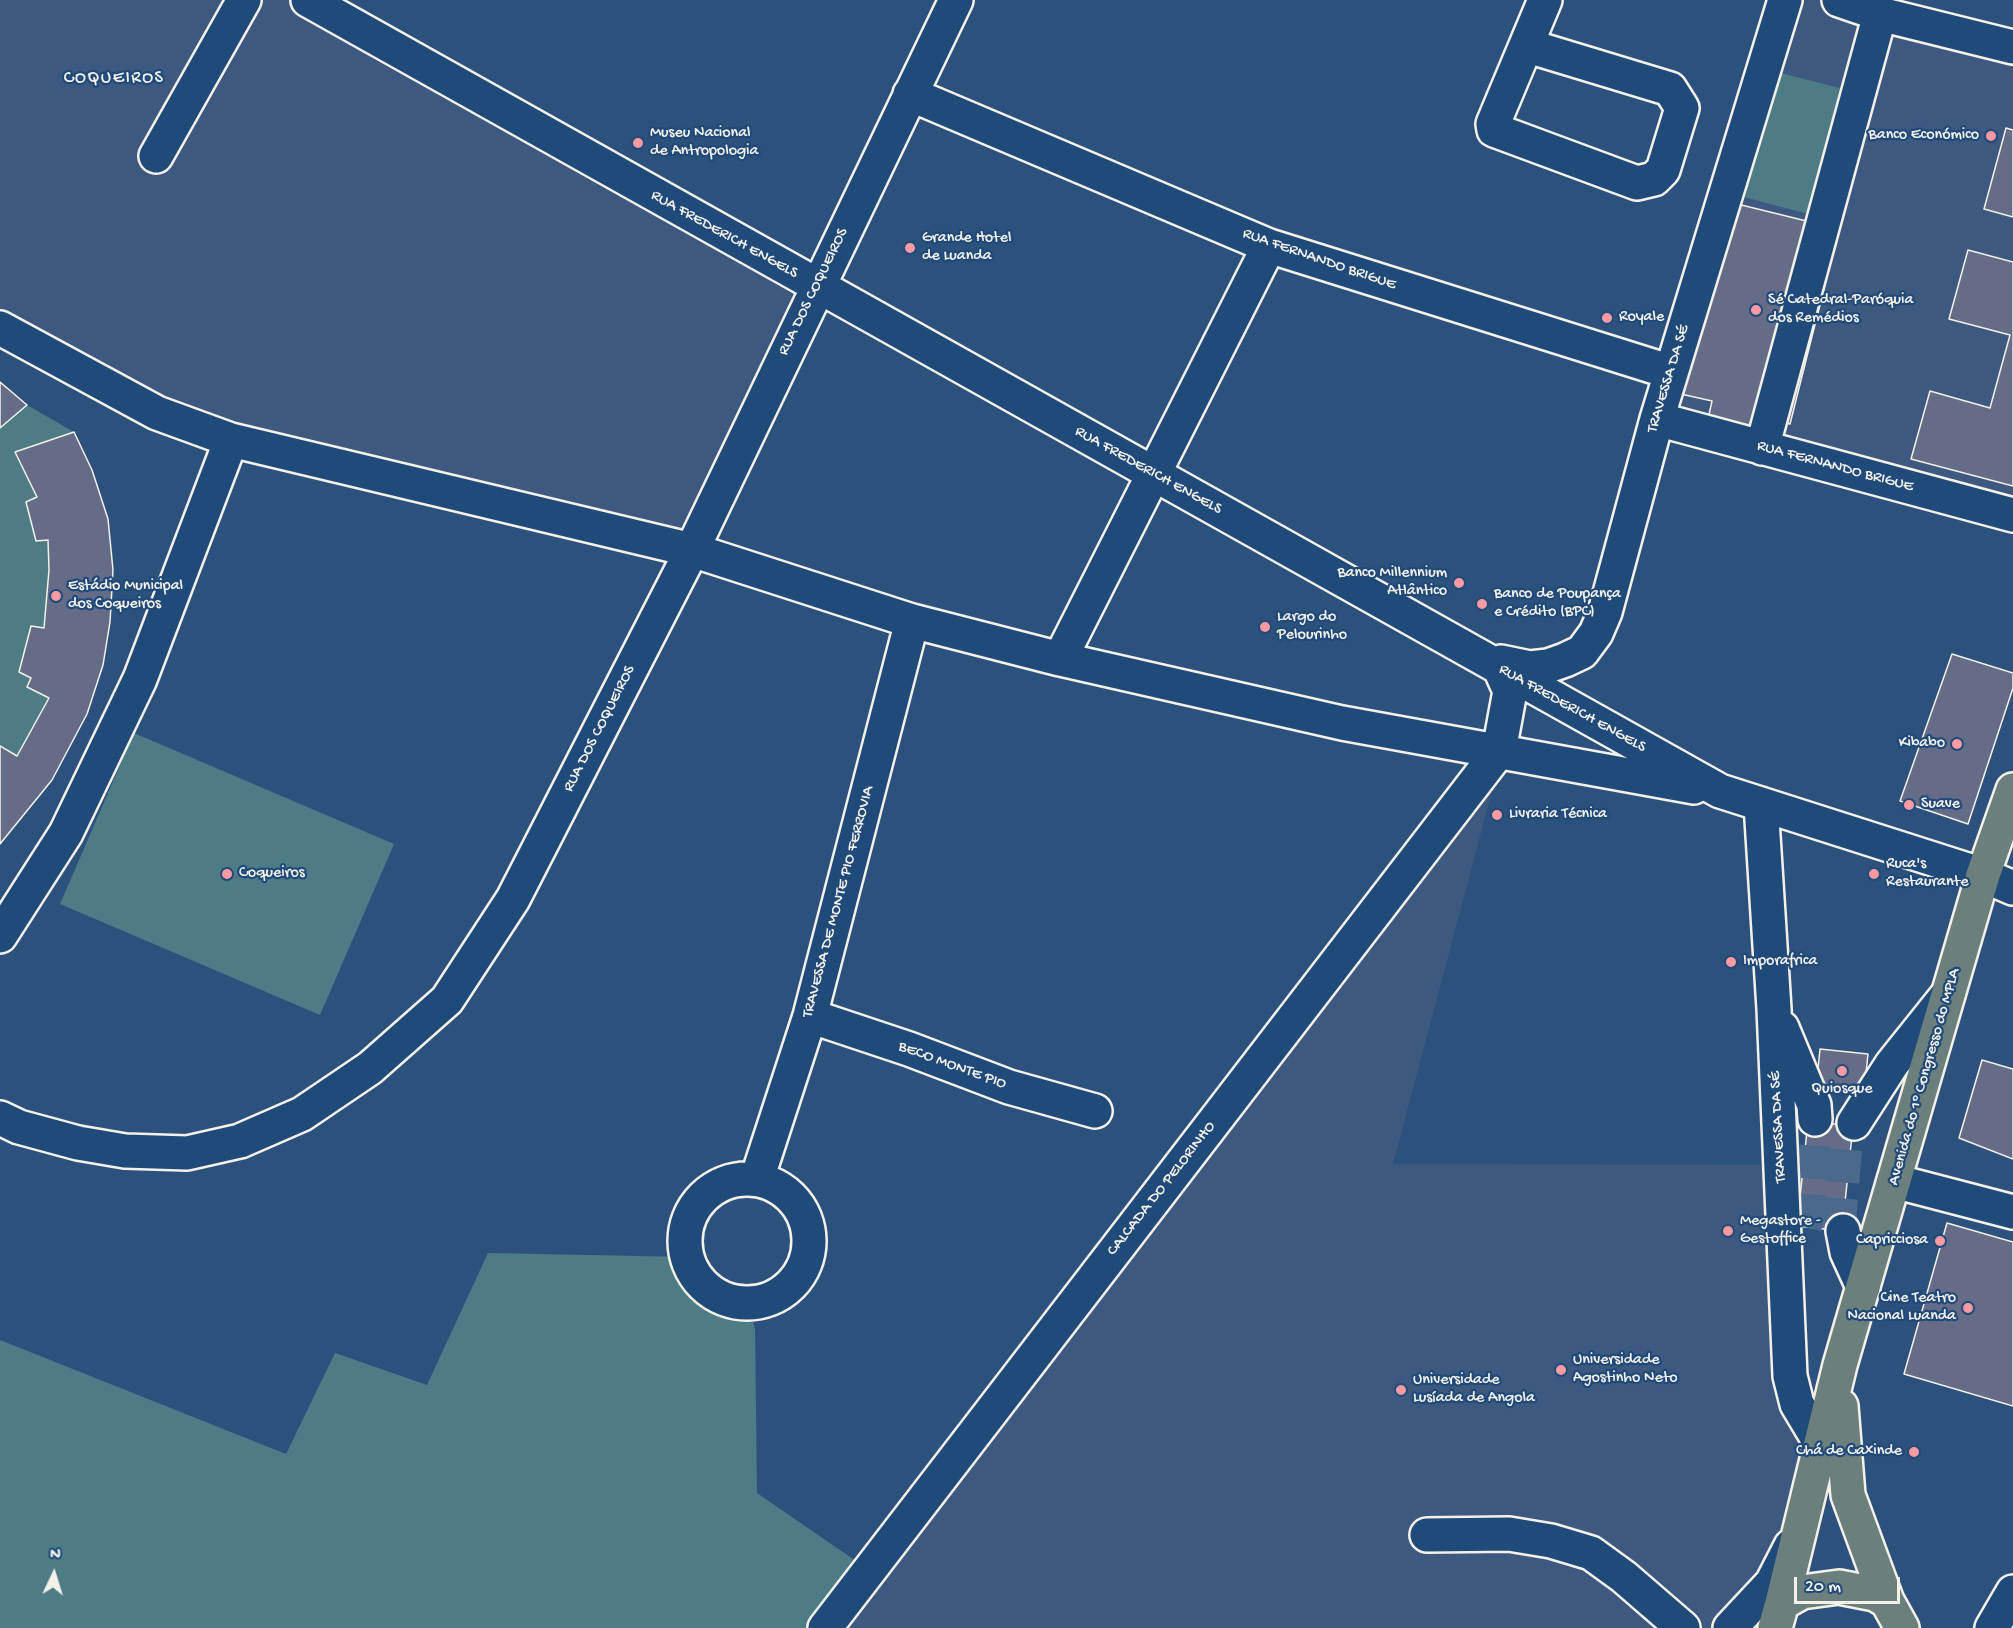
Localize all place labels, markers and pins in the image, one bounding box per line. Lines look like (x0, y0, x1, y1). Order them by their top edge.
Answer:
place label: Museu Nacional de Antropologia (650, 124, 758, 162)
place label: Banco Económico (1869, 126, 1979, 146)
marker: Banco Económico (1984, 129, 1998, 143)
marker: Museu Nacional de Antropologia (631, 136, 645, 150)
place label: Grande Hotel de Luanda (922, 229, 1011, 267)
marker: Grande Hotel de Luanda (903, 241, 917, 255)
place label: Sé Catedral-Paróquia dos Remédios (1768, 291, 1913, 329)
marker: Sé Catedral-Paróquia dos Remédios (1749, 303, 1763, 317)
place label: Royale (1619, 308, 1664, 328)
marker: Royale (1600, 311, 1614, 325)
place label: Banco Millennium Atlântico (1337, 564, 1447, 602)
marker: Banco Millennium Atlântico (1452, 576, 1466, 590)
place label: Estádio Municipal dos Coqueiros (68, 577, 183, 615)
place label: Banco de Poupança e Crédito (BPC) (1494, 585, 1621, 623)
marker: Estádio Municipal dos Coqueiros (49, 589, 63, 603)
marker: Banco de Poupança e Crédito (BPC) (1475, 597, 1489, 611)
place label: Largo do Pelourinho (1277, 608, 1347, 646)
marker: Largo do Pelourinho (1258, 620, 1272, 634)
place label: Kibabo (1899, 734, 1945, 754)
marker: Kibabo (1950, 737, 1964, 751)
place label: Suave (1921, 795, 1960, 815)
marker: Suave (1902, 798, 1916, 812)
place label: Livraria Técnica (1509, 805, 1607, 825)
marker: Livraria Técnica (1490, 808, 1504, 822)
place label: Ruca's Restaurante (1886, 855, 1968, 893)
place label: Coqueiros (239, 864, 305, 884)
marker: Coqueiros (220, 867, 234, 881)
marker: Ruca's Restaurante (1867, 867, 1881, 881)
place label: Imporafrica (1743, 952, 1817, 972)
marker: Imporafrica (1724, 955, 1738, 969)
marker: Quiosque (1835, 1064, 1849, 1078)
place label: Quiosque (1811, 1080, 1873, 1100)
place label: Megastore - Gestoffice (1740, 1212, 1821, 1250)
marker: Megastore - Gestoffice (1721, 1224, 1735, 1238)
place label: Capricciosa (1856, 1231, 1928, 1251)
marker: Capricciosa (1933, 1234, 1947, 1248)
place label: Cine Teatro Nacional Luanda (1848, 1289, 1956, 1327)
marker: Cine Teatro Nacional Luanda (1961, 1301, 1975, 1315)
place label: Universidade Agostinho Neto (1573, 1351, 1678, 1389)
marker: Universidade Agostinho Neto (1554, 1363, 1568, 1377)
place label: Universidade Lusíada de Angola (1413, 1371, 1535, 1409)
marker: Universidade Lusíada de Angola (1394, 1383, 1408, 1397)
place label: Chá de Caxinde (1796, 1442, 1902, 1462)
marker: Chá de Caxinde (1907, 1445, 1921, 1459)

